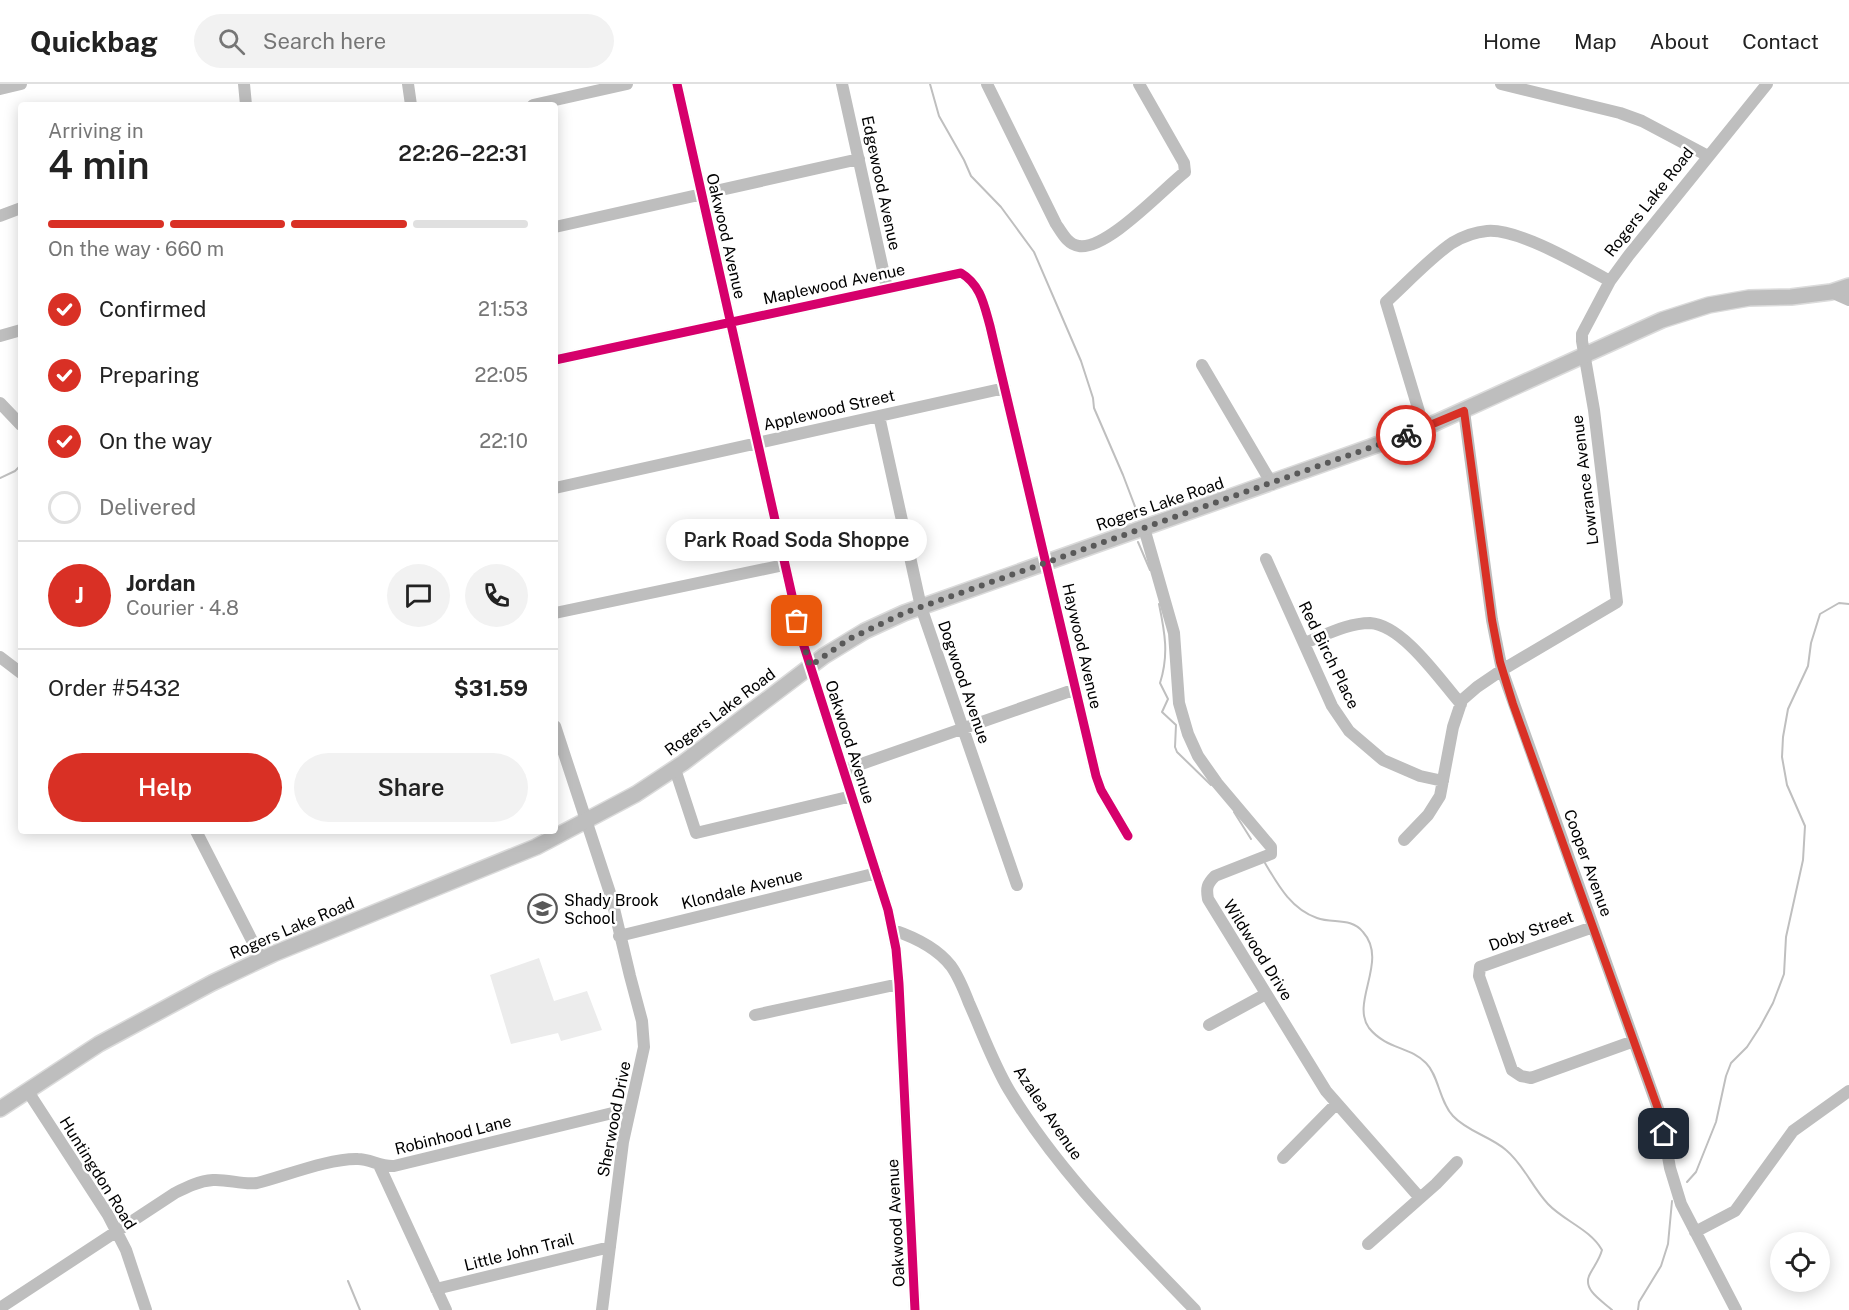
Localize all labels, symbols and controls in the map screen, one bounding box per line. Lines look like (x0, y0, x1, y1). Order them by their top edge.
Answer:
search box (194, 14, 614, 68)
text: Quickbag (30, 25, 158, 58)
icon: search (215, 25, 248, 58)
text: Search here (263, 28, 386, 54)
text: Home (1483, 29, 1541, 54)
text: Map (1574, 29, 1617, 54)
text: About (1650, 29, 1709, 54)
text: Contact (1742, 29, 1819, 54)
street label: Edgewood Avenue (857, 114, 905, 252)
text: Arriving in (48, 119, 143, 143)
text: 22:26–22:31 (398, 140, 528, 166)
text: 4 min (48, 142, 150, 188)
street label: Rogers Lake Road (1600, 144, 1698, 260)
street label: Oakwood Avenue (702, 171, 750, 301)
text: On the way · 660 m (48, 237, 224, 261)
street label: Maplewood Avenue (761, 260, 907, 308)
icon: check (48, 293, 81, 326)
text: Confirmed (99, 296, 206, 322)
text: 21:53 (478, 297, 528, 321)
icon: check (48, 359, 81, 392)
text: Preparing (99, 362, 200, 388)
text: 22:05 (475, 363, 528, 387)
street label: Applewood Street (761, 386, 897, 434)
courier (1376, 405, 1436, 465)
street label: Lowrance Avenue (1568, 414, 1602, 546)
icon: bike (1390, 419, 1423, 452)
icon: check (48, 425, 81, 458)
text: On the way (99, 428, 212, 454)
text: 22:10 (479, 429, 528, 453)
street label: Rogers Lake Road (1094, 473, 1226, 535)
text: Delivered (99, 494, 196, 520)
callout: Park Road Soda Shoppe (666, 519, 928, 561)
text: Park Road Soda Shoppe (684, 528, 909, 552)
button: chat (387, 564, 450, 627)
button: phone (465, 564, 528, 627)
text: Jordan (126, 570, 195, 596)
street label: Haywood Avenue (1058, 581, 1106, 711)
text: J (75, 582, 84, 608)
pin (771, 595, 822, 646)
text: Courier · 4.8 (126, 596, 239, 620)
street label: Red Birch Place (1295, 598, 1363, 712)
icon: bag (780, 604, 813, 637)
street label: Dogwood Avenue (934, 618, 994, 746)
street label: Rogers Lake Road (661, 664, 779, 760)
text: Order #5432 (48, 675, 180, 701)
text: $31.59 (454, 675, 528, 701)
street label: Oakwood Avenue (821, 678, 879, 806)
button: Help (48, 753, 282, 822)
button: Share (294, 753, 528, 822)
street label: Cooper Avenue (1560, 807, 1616, 919)
street label: Klondale Avenue (679, 865, 805, 913)
place label: Shady Brook School (564, 891, 659, 928)
street label: Rogers Lake Road (227, 893, 357, 963)
school or university icon: Shady Brook School (527, 893, 559, 925)
street label: Wildwood Drive (1219, 896, 1297, 1004)
street label: Doby Street (1486, 907, 1576, 955)
street label: Sherwood Drive (593, 1059, 635, 1179)
street label: Azalea Avenue (1010, 1062, 1086, 1164)
pin (1638, 1108, 1689, 1159)
street label: Robinhood Lane (393, 1111, 513, 1159)
street label: Huntingdon Road (56, 1113, 140, 1233)
icon: home (1647, 1117, 1680, 1150)
street label: Oakwood Avenue (883, 1158, 909, 1288)
street label: Little John Trail (462, 1229, 576, 1275)
map controls (1770, 1232, 1830, 1292)
button: locate (1770, 1232, 1830, 1292)

